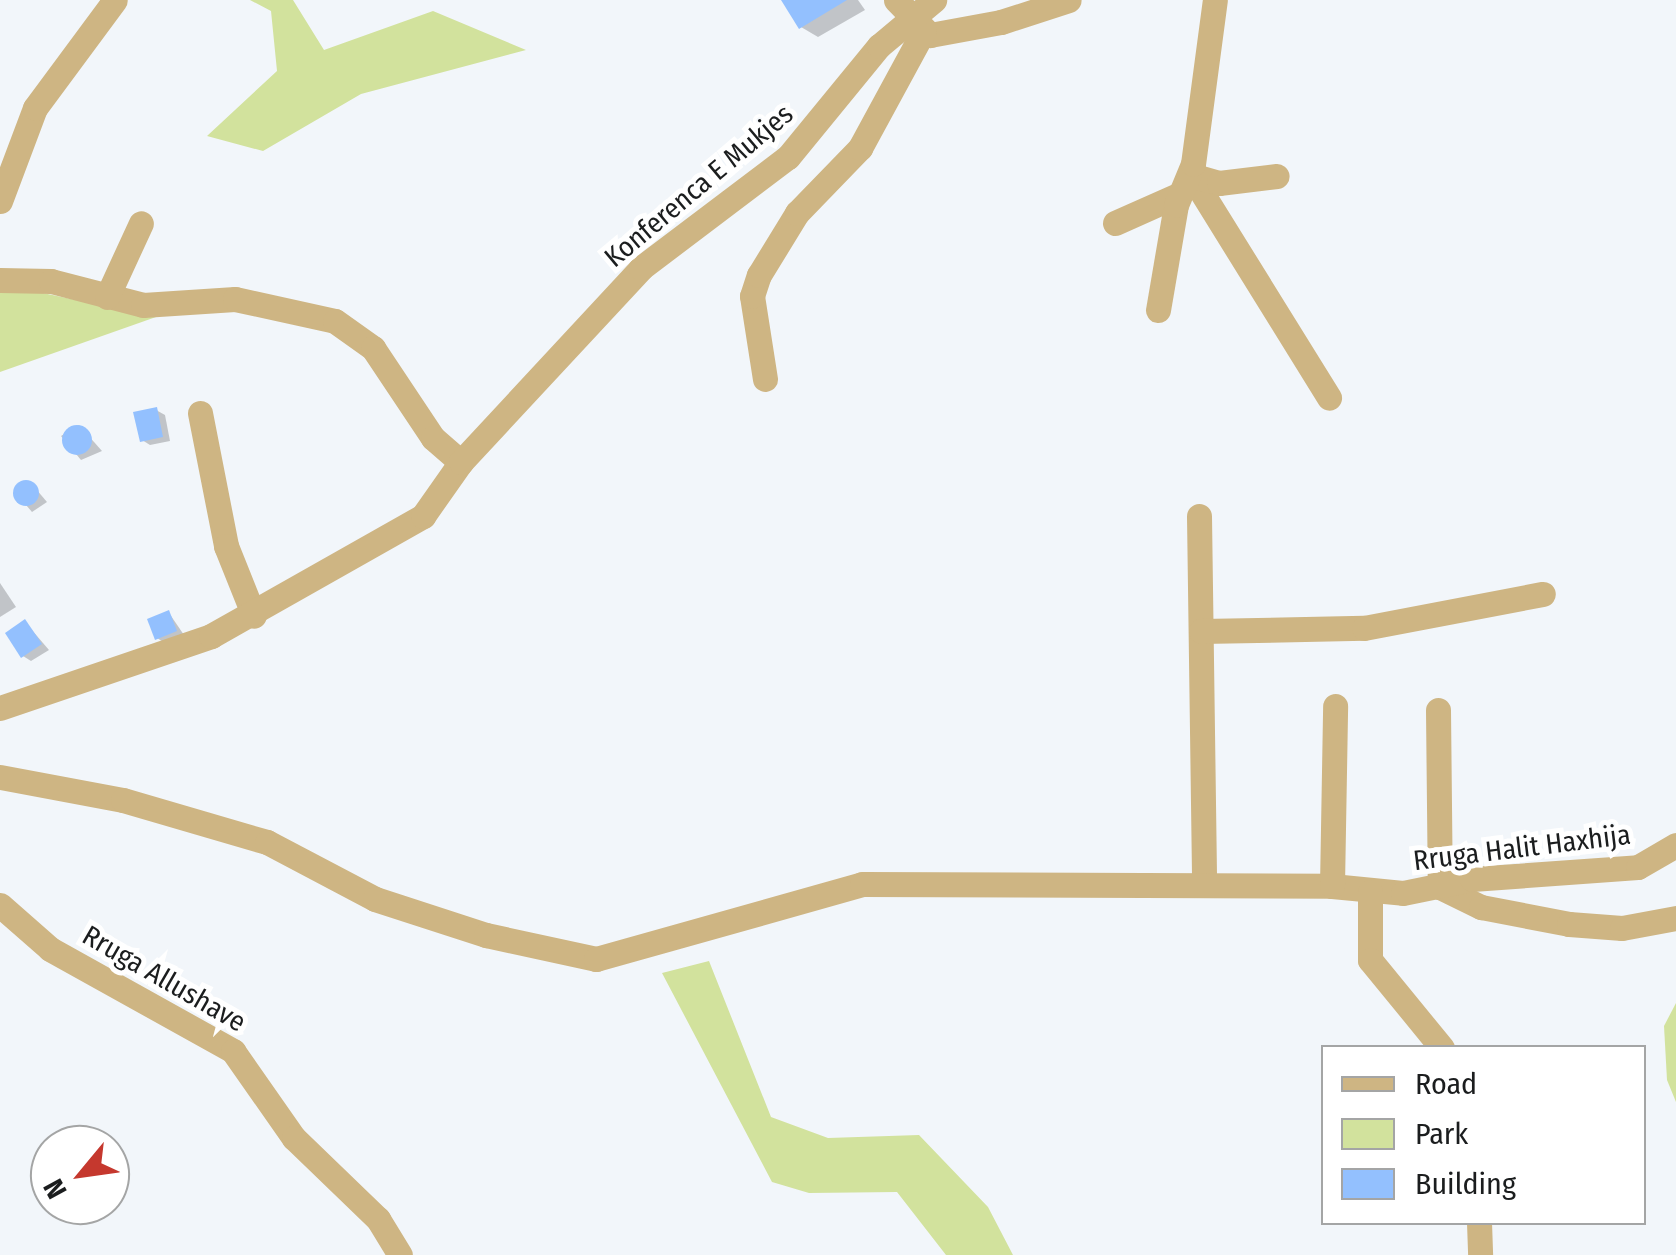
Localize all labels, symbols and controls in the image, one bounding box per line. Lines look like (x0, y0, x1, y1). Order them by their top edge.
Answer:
street label: Konferenca E Mukjes (598, 97, 800, 275)
street label: Rruga Halit Haxhija (1411, 818, 1633, 878)
street label: Rruga Allushave (76, 919, 252, 1039)
legend (1321, 1045, 1646, 1225)
text: Road (1415, 1066, 1477, 1102)
text: Park (1415, 1116, 1468, 1152)
north arrow (30, 1125, 130, 1225)
text: Building (1415, 1166, 1516, 1202)
text: N (37, 1173, 74, 1204)

